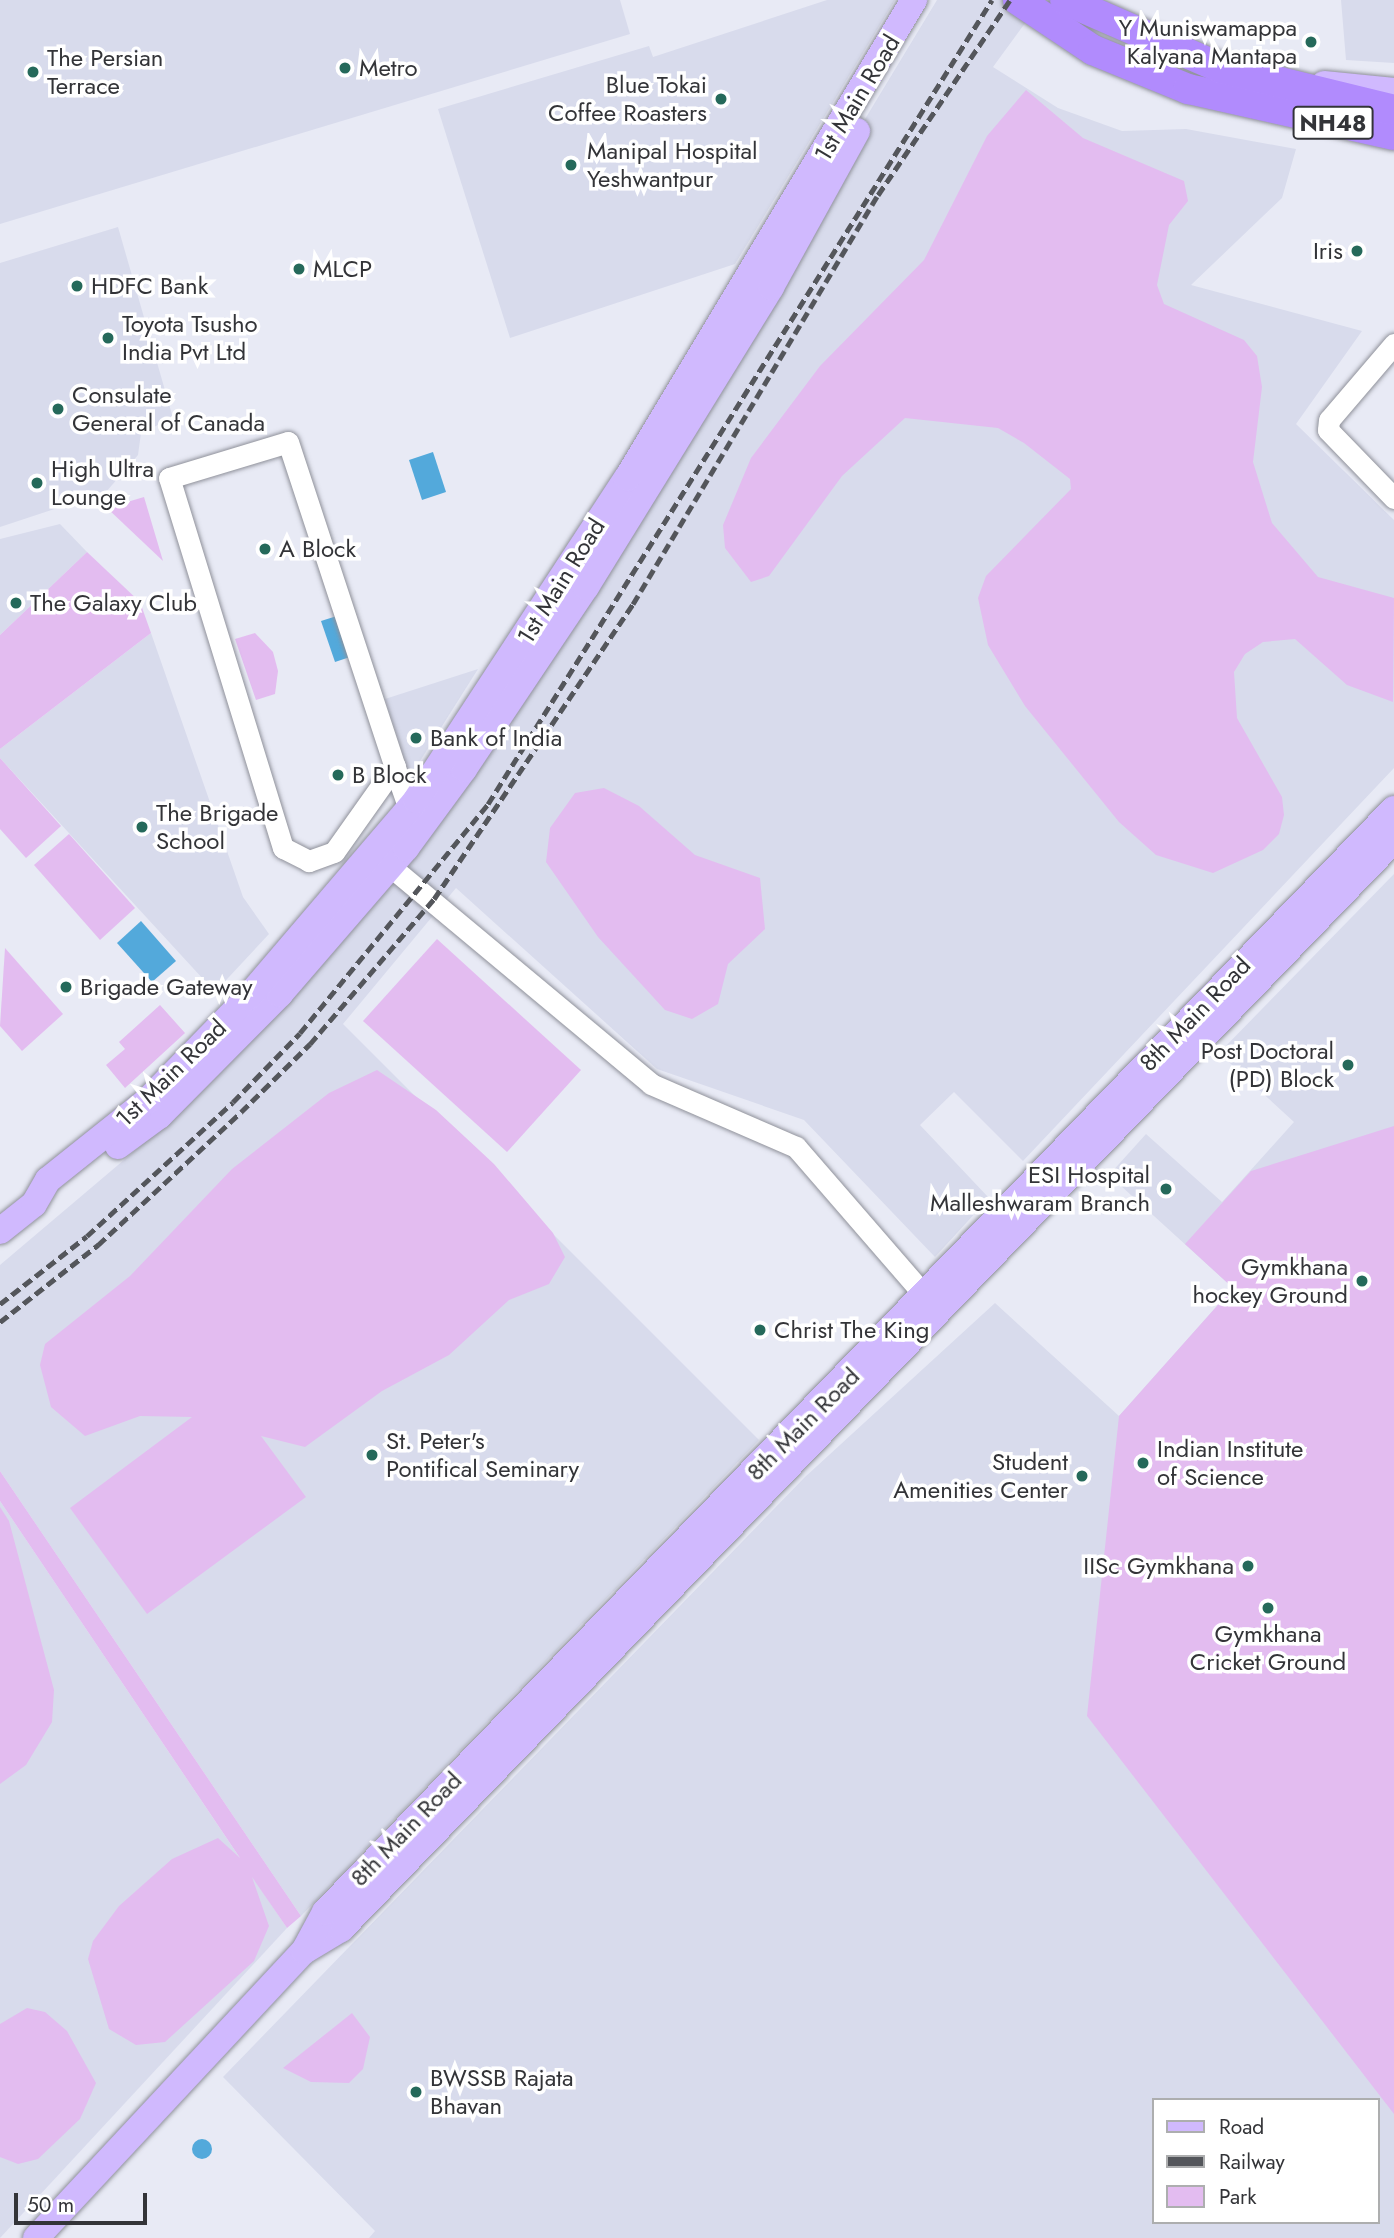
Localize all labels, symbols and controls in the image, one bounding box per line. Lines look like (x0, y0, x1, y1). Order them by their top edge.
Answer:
place label: Y Muniswamappa Kalyana Mantapa (1119, 14, 1297, 70)
street label: 1st Main Road (808, 30, 906, 166)
marker: Y Muniswamappa Kalyana Mantapa (1303, 34, 1319, 50)
place label: The Persian Terrace (47, 44, 163, 100)
place label: Metro (359, 54, 418, 82)
marker: Metro (337, 60, 353, 76)
marker: The Persian Terrace (25, 64, 41, 80)
place label: Blue Tokai Coffee Roasters (548, 71, 707, 127)
marker: Blue Tokai Coffee Roasters (713, 91, 729, 107)
road number: NH48 (1291, 104, 1375, 142)
place label: Manipal Hospital Yeshwantpur (587, 137, 757, 193)
marker: Manipal Hospital Yeshwantpur (561, 155, 581, 175)
place label: Iris (1313, 237, 1343, 265)
marker: Iris (1349, 243, 1365, 259)
place label: MLCP (313, 255, 372, 283)
marker: MLCP (291, 261, 307, 277)
place label: HDFC Bank (91, 272, 208, 300)
marker: HDFC Bank (69, 278, 85, 294)
place label: Toyota Tsusho India Pvt Ltd (122, 310, 258, 366)
marker: Toyota Tsusho India Pvt Ltd (100, 330, 116, 346)
place label: Consulate General of Canada (72, 381, 265, 437)
marker: Consulate General of Canada (50, 401, 66, 417)
place label: High Ultra Lounge (51, 455, 154, 511)
marker: High Ultra Lounge (29, 475, 45, 491)
street label: 1st Main Road (511, 513, 611, 649)
place label: A Block (279, 535, 356, 563)
marker: A Block (257, 541, 273, 557)
place label: The Galaxy Club (30, 589, 197, 617)
marker: The Galaxy Club (8, 595, 24, 611)
place label: Bank of India (430, 724, 562, 752)
marker: Bank of India (408, 730, 424, 746)
place label: B Block (352, 761, 427, 789)
marker: B Block (330, 767, 346, 783)
place label: The Brigade School (156, 799, 278, 855)
marker: The Brigade School (134, 819, 150, 835)
street label: 8th Main Road (1133, 951, 1257, 1077)
place label: Brigade Gateway (80, 973, 253, 1001)
marker: Brigade Gateway (58, 979, 74, 995)
street label: 1st Main Road (110, 1013, 232, 1133)
place label: Post Doctoral (PD) Block (1201, 1037, 1334, 1093)
marker: Post Doctoral (PD) Block (1340, 1057, 1356, 1073)
place label: ESI Hospital Malleshwaram Branch (930, 1161, 1150, 1217)
marker: ESI Hospital Malleshwaram Branch (1156, 1179, 1176, 1199)
place label: Gymkhana hockey Ground (1192, 1253, 1348, 1309)
marker: Gymkhana hockey Ground (1354, 1273, 1370, 1289)
place label: Christ The King (774, 1316, 930, 1344)
marker: Christ The King (752, 1322, 768, 1338)
street label: 8th Main Road (741, 1362, 865, 1486)
place label: St. Peter's Pontifical Seminary (386, 1427, 579, 1483)
place label: Indian Institute of Science (1157, 1435, 1303, 1491)
marker: St. Peter's Pontifical Seminary (364, 1447, 380, 1463)
place label: Student Amenities Center (893, 1448, 1068, 1504)
marker: Indian Institute of Science (1135, 1455, 1151, 1471)
marker: Student Amenities Center (1074, 1468, 1090, 1484)
place label: IISc Gymkhana (1083, 1552, 1234, 1580)
marker: IISc Gymkhana (1240, 1558, 1256, 1574)
marker: Gymkhana Cricket Ground (1260, 1600, 1276, 1616)
place label: Gymkhana Cricket Ground (1190, 1620, 1346, 1676)
street label: 8th Main Road (344, 1766, 468, 1892)
place label: BWSSB Rajata Bhavan (430, 2064, 574, 2120)
marker: BWSSB Rajata Bhavan (408, 2084, 424, 2100)
legend (1152, 2098, 1380, 2224)
text: Road (1219, 2112, 1264, 2142)
text: Railway (1219, 2147, 1285, 2177)
scale bar (18, 2178, 150, 2222)
text: Park (1219, 2182, 1256, 2212)
text: 50 m (27, 2190, 74, 2220)

